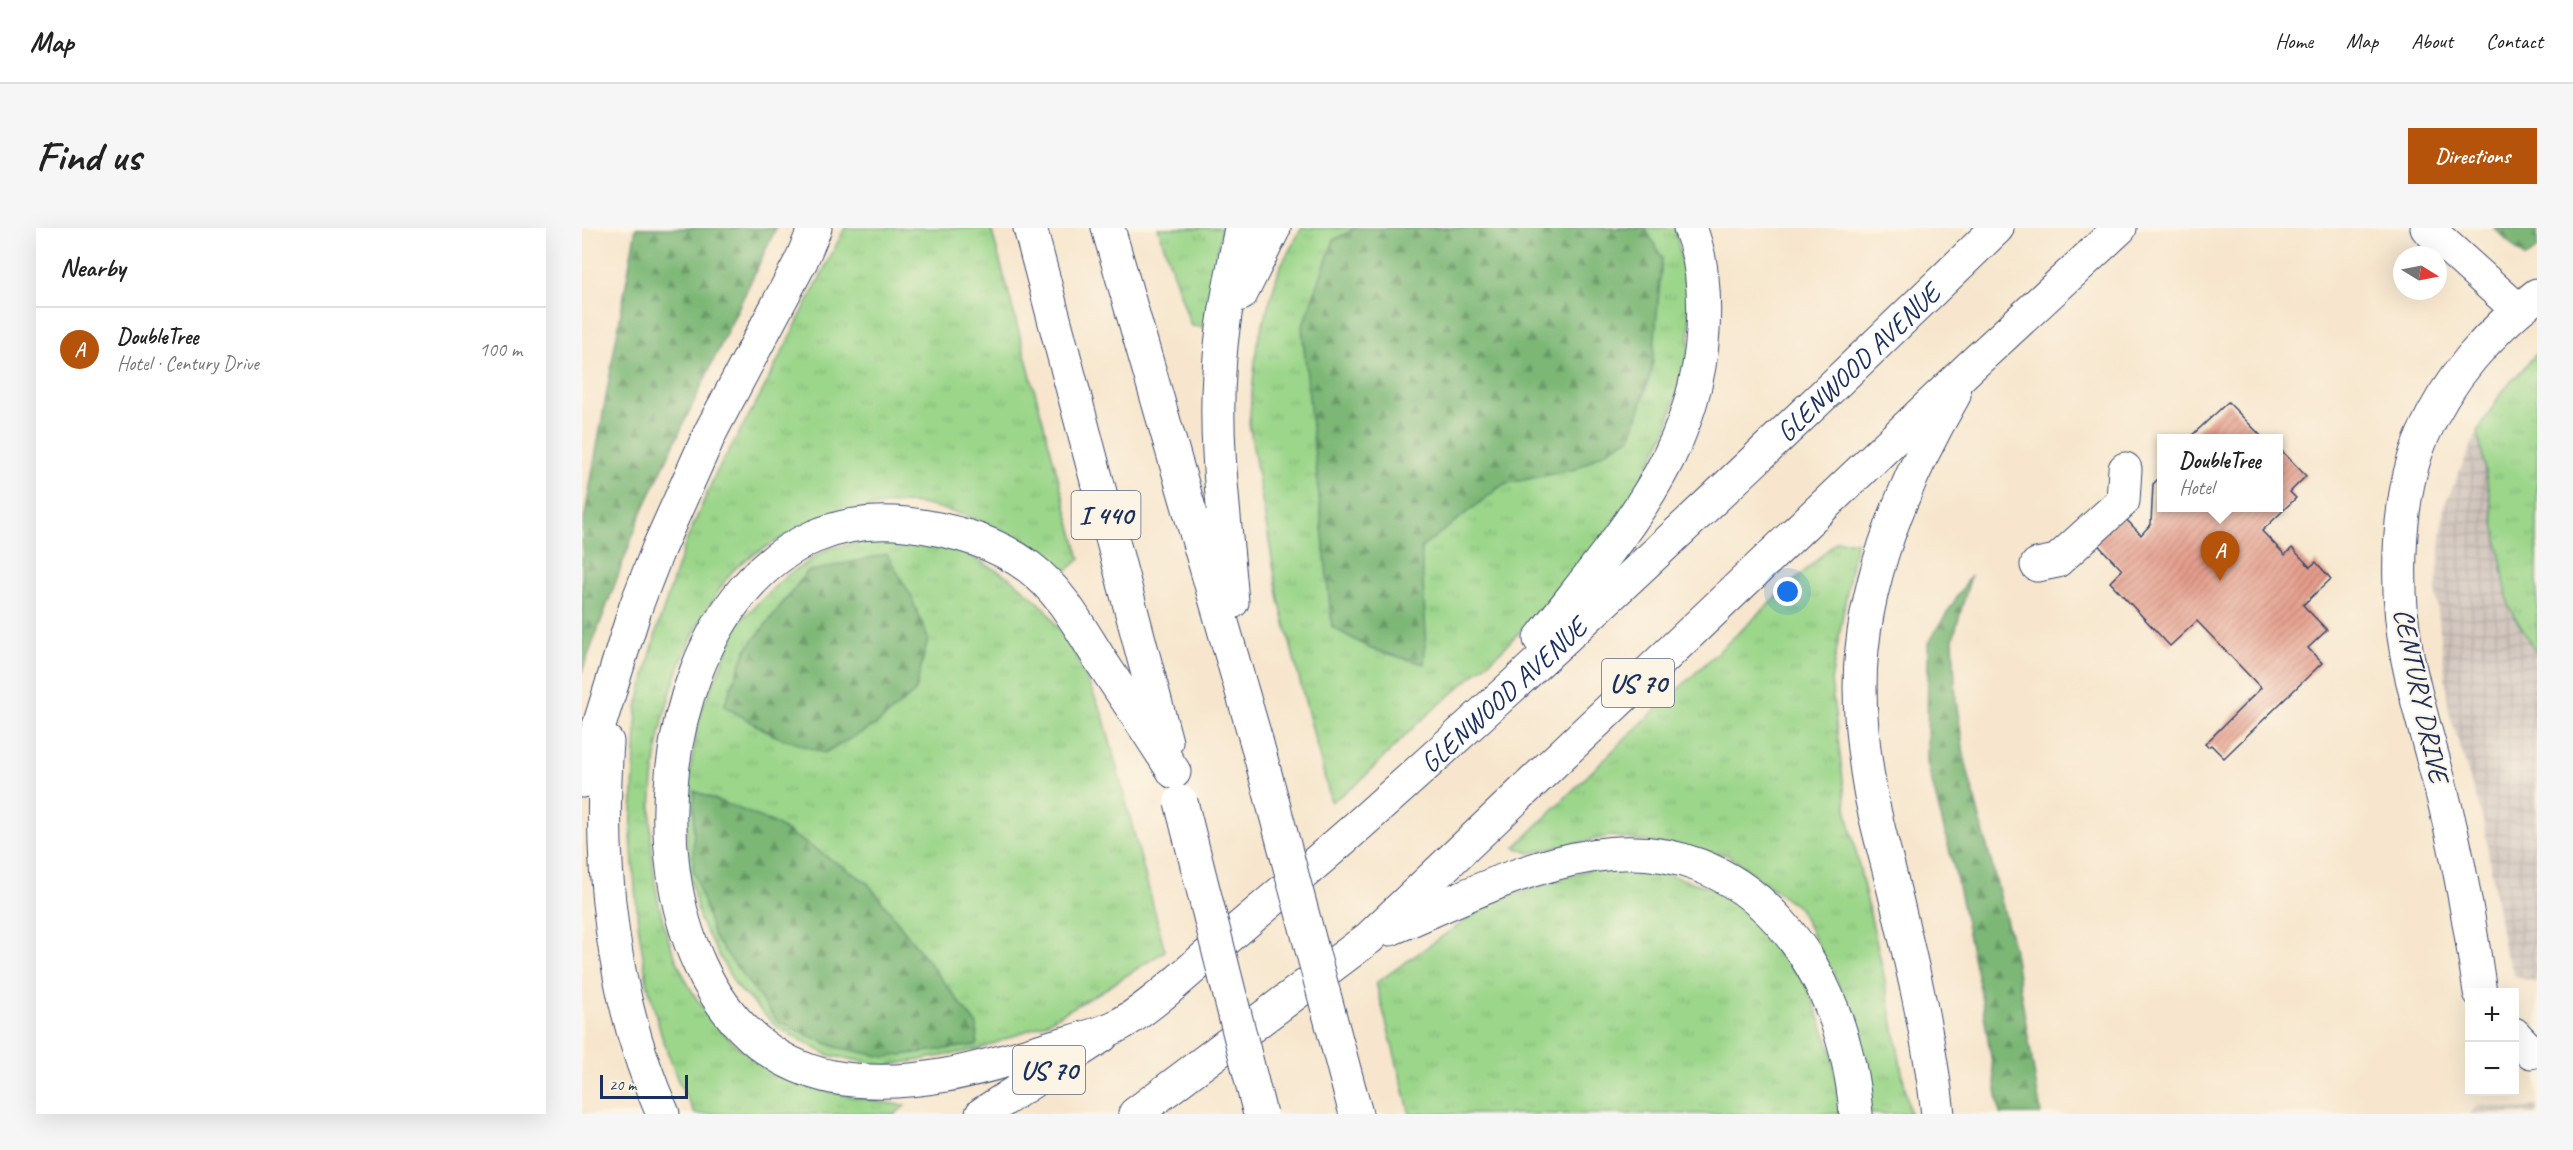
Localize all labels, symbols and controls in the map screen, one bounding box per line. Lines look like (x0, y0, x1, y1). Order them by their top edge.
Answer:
text: Map (30, 24, 73, 59)
text: Home (2275, 28, 2313, 54)
text: Map (2346, 28, 2378, 54)
text: About (2411, 28, 2453, 54)
text: Contact (2486, 28, 2543, 54)
button: Directions (2408, 128, 2537, 184)
text: Find us (36, 130, 141, 183)
north arrow (2393, 246, 2447, 300)
text: Nearby (60, 251, 125, 284)
street label: GLENWOOD AVENUE (1769, 274, 1949, 449)
text: DoubleTree (117, 323, 198, 351)
text: A (74, 337, 85, 362)
text: 100 m (479, 337, 522, 362)
text: Hotel · Century Drive (117, 351, 259, 376)
popup (2157, 434, 2283, 512)
text: DoubleTree (2179, 447, 2261, 475)
text: Hotel (2179, 475, 2214, 500)
road number: I 440 (1072, 491, 1140, 539)
pin: A (2200, 532, 2240, 581)
your location (1773, 577, 1802, 606)
street label: CENTURY DRIVE (2386, 605, 2458, 788)
street label: GLENWOOD AVENUE (1413, 608, 1596, 780)
road number: US 70 (1602, 659, 1674, 707)
map controls (2465, 988, 2519, 1096)
button: + (2465, 988, 2519, 1042)
button: − (2465, 1042, 2519, 1096)
road number: US 70 (1013, 1046, 1085, 1094)
scale bar (600, 1072, 688, 1100)
text: 20 m (609, 1075, 636, 1095)

